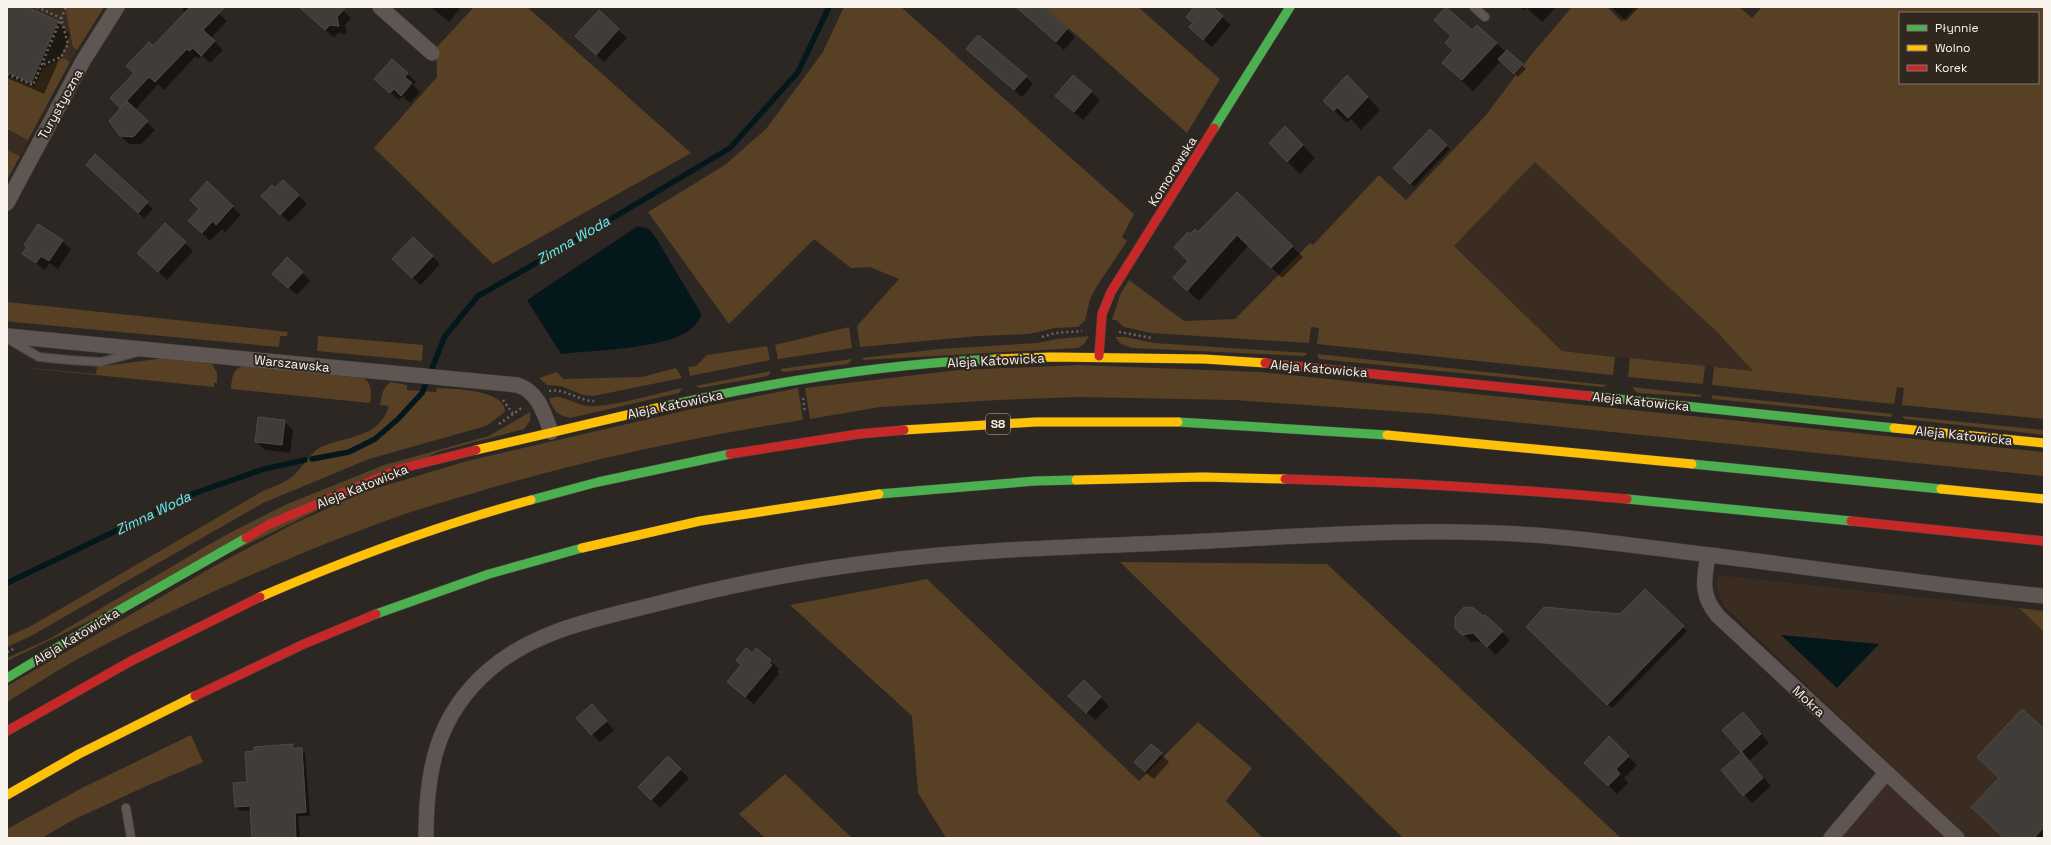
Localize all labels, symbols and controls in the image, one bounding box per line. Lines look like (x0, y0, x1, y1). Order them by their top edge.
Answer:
legend (1899, 12, 2039, 84)
text: Płynnie (1935, 20, 1979, 36)
text: Wolno (1935, 40, 1970, 56)
text: Korek (1935, 60, 1968, 76)
street label: Turystyczna (34, 66, 87, 142)
street label: Komorowska (1144, 133, 1201, 209)
water label: Zimna Woda (533, 211, 614, 268)
street label: Aleja Katowicka (947, 349, 1046, 372)
street label: Warszawska (253, 351, 331, 376)
street label: Aleja Katowicka (1270, 356, 1369, 381)
street label: Aleja Katowicka (626, 386, 725, 423)
street label: Aleja Katowicka (1592, 388, 1691, 415)
road number: S8 (986, 414, 1010, 434)
street label: Aleja Katowicka (1915, 422, 2014, 449)
street label: Aleja Katowicka (314, 460, 411, 513)
water label: Zimna Woda (112, 487, 194, 539)
street label: Aleja Katowicka (30, 604, 123, 669)
street label: Mokra (1789, 682, 1829, 721)

